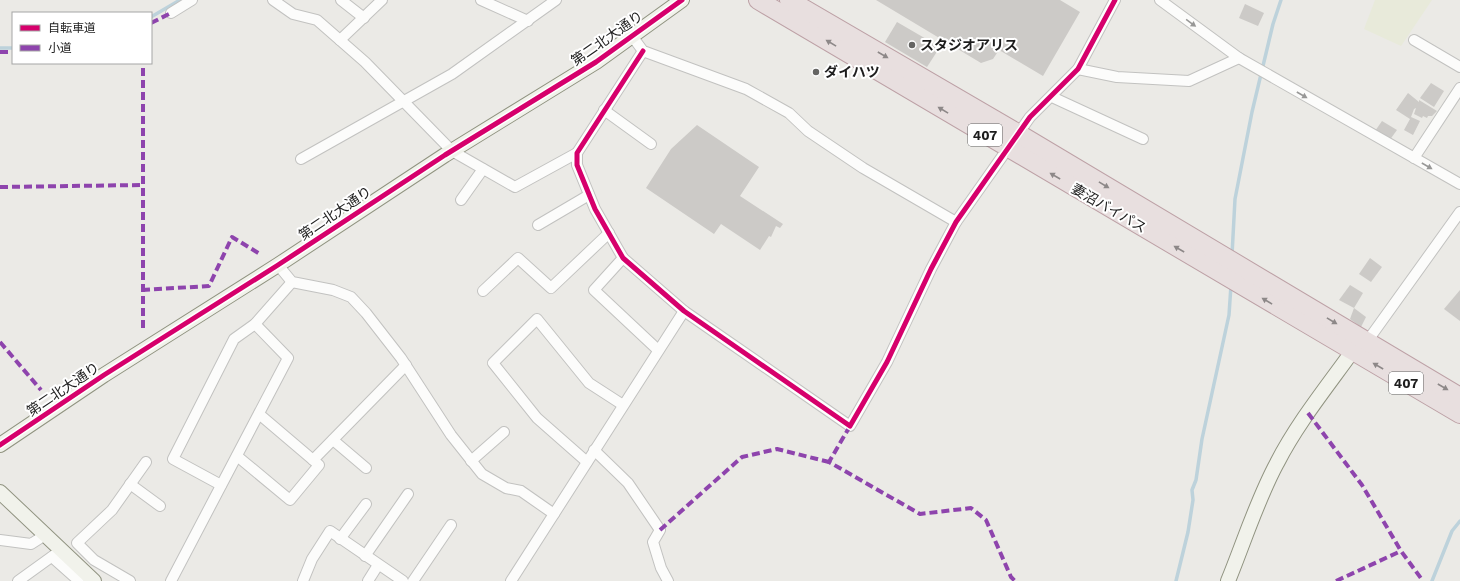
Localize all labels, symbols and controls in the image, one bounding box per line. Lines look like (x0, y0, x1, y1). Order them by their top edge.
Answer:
street label: 第二北大通り (568, 7, 646, 69)
legend (12, 12, 152, 64)
one-way arrow (1186, 19, 1197, 27)
text: 自転車道 (48, 21, 96, 35)
place label: スタジオアリス (920, 37, 1018, 53)
one-way arrow (825, 40, 837, 47)
marker: スタジオアリス (907, 40, 917, 50)
text: 小道 (48, 41, 72, 55)
one-way arrow (877, 51, 889, 58)
place label: ダイハツ (824, 64, 880, 80)
marker: ダイハツ (811, 67, 821, 77)
one-way arrow (1296, 91, 1308, 98)
one-way arrow (937, 106, 949, 113)
road number: 407 (968, 124, 1002, 146)
one-way arrow (1422, 162, 1433, 169)
one-way arrow (1049, 172, 1061, 179)
street label: 妻沼バイパス (1069, 180, 1149, 236)
one-way arrow (1098, 181, 1110, 188)
street label: 第二北大通り (296, 183, 374, 243)
one-way arrow (1173, 245, 1185, 252)
one-way arrow (1261, 297, 1273, 304)
one-way arrow (1326, 318, 1338, 325)
street label: 第二北大通り (24, 359, 102, 419)
one-way arrow (1372, 363, 1384, 370)
road number: 407 (1389, 372, 1423, 394)
one-way arrow (1438, 383, 1448, 391)

